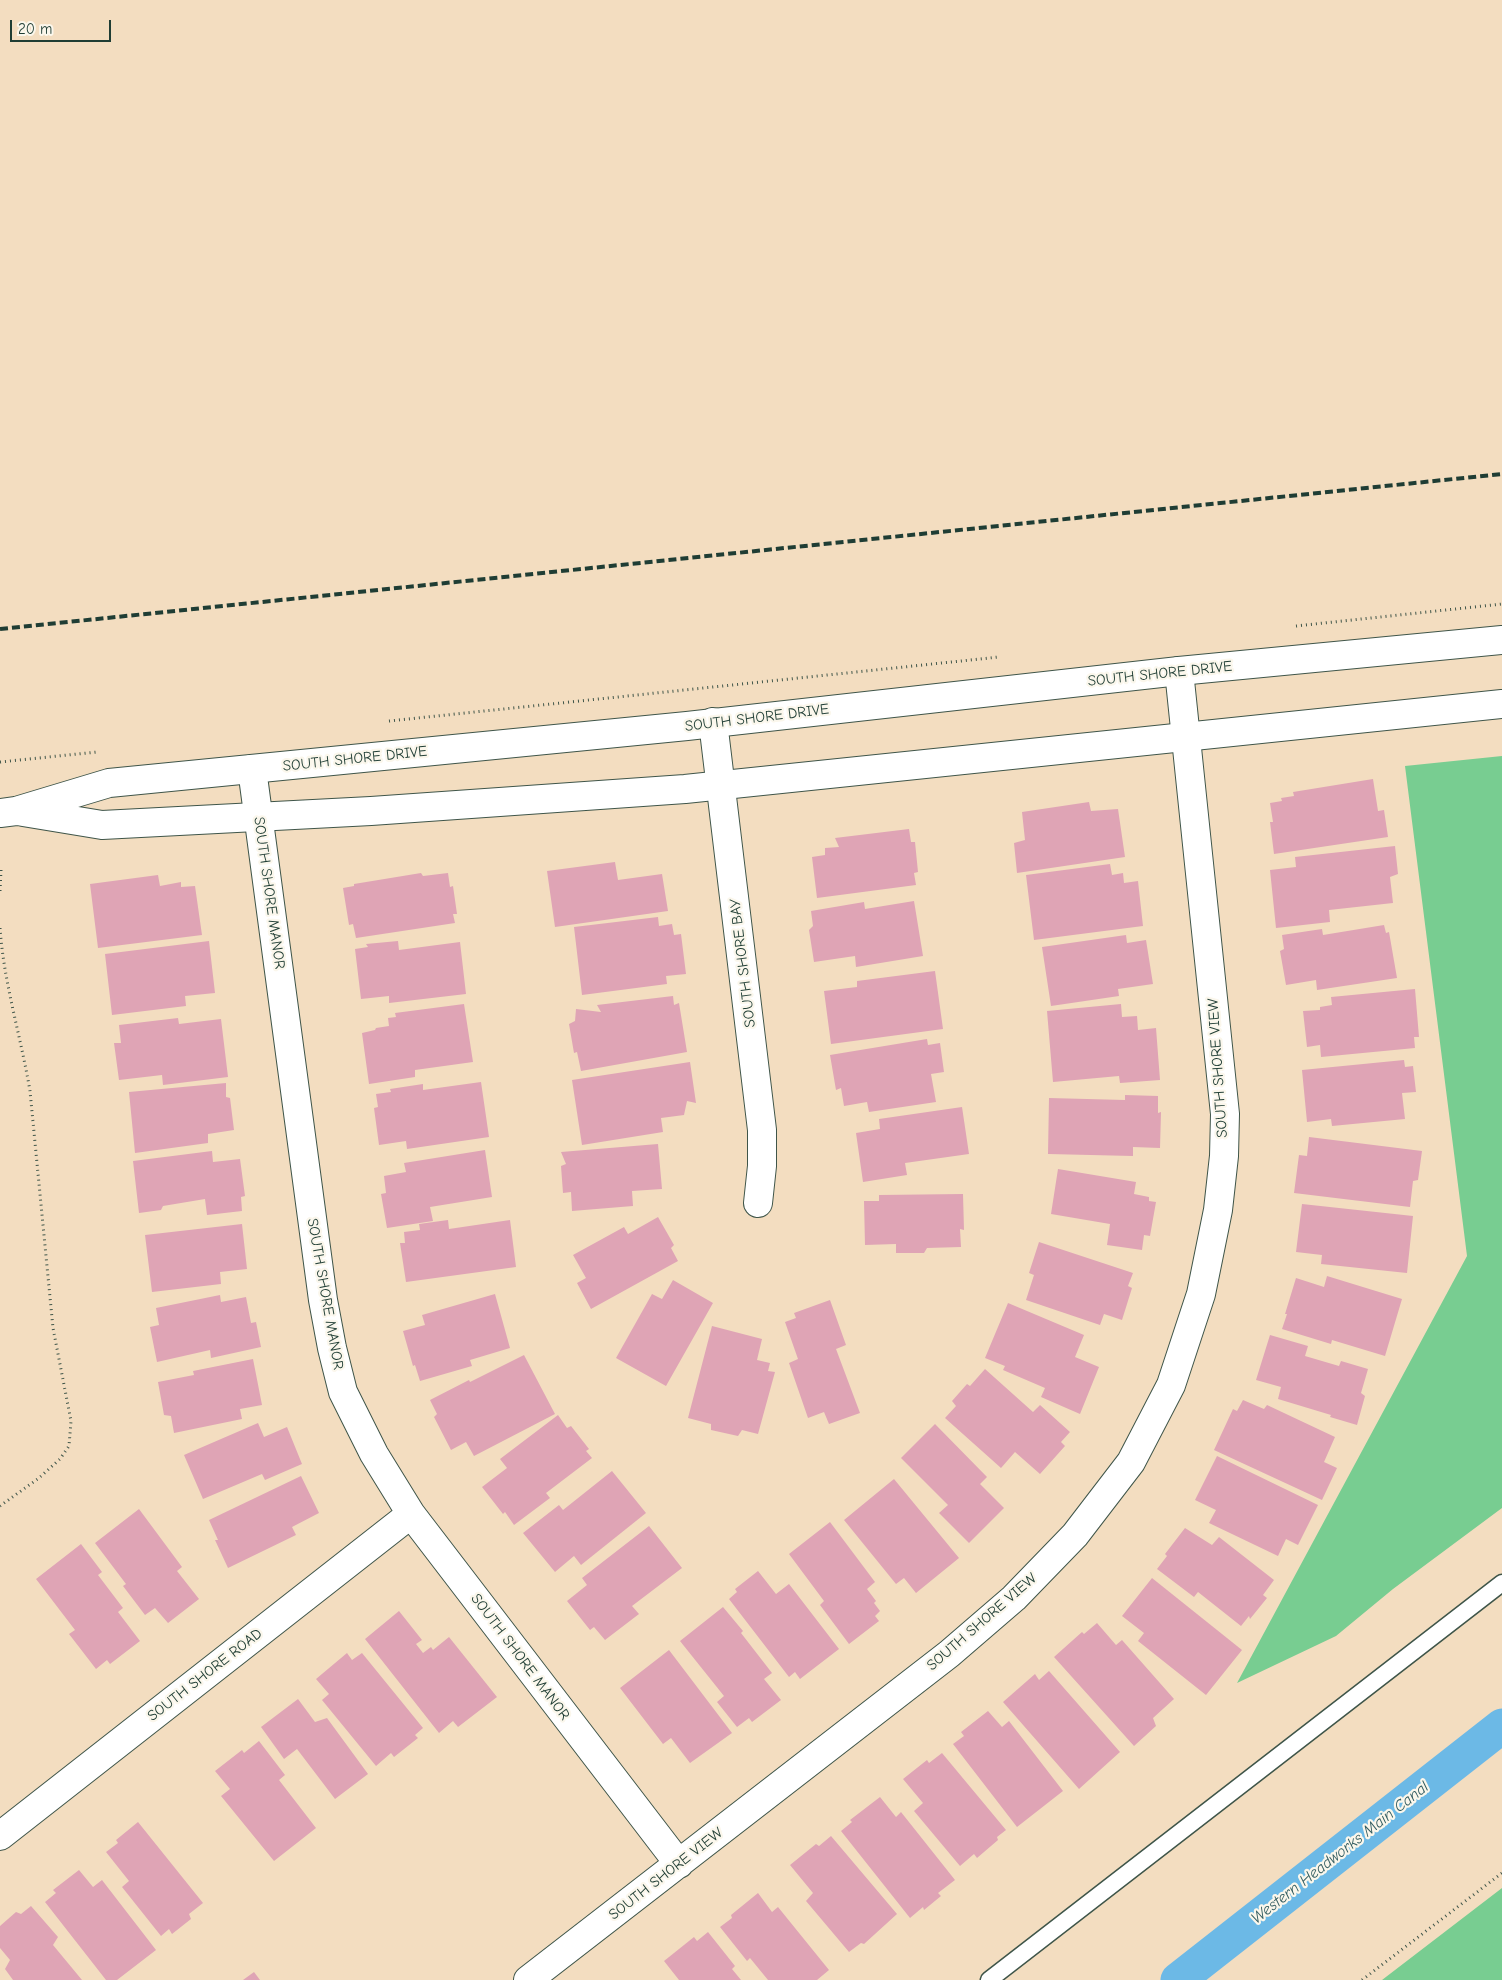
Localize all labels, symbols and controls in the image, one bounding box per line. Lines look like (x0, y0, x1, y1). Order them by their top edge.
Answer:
scale bar (12, 10, 114, 42)
text: 20 m (18, 20, 52, 38)
street label: SOUTH SHORE DRIVE (1087, 657, 1233, 691)
street label: SOUTH SHORE DRIVE (684, 700, 830, 736)
street label: SOUTH SHORE DRIVE (282, 742, 428, 776)
street label: SOUTH SHORE MANOR (249, 816, 289, 970)
street label: SOUTH SHORE BAY (726, 898, 760, 1028)
street label: SOUTH SHORE VIEW (1204, 998, 1232, 1138)
street label: SOUTH SHORE MANOR (303, 1217, 347, 1371)
street label: SOUTH SHORE VIEW (923, 1569, 1041, 1675)
street label: SOUTH SHORE MANOR (467, 1590, 573, 1724)
street label: SOUTH SHORE ROAD (144, 1625, 266, 1725)
water label: Western Headworks Main Canal (1247, 1778, 1433, 1928)
street label: SOUTH SHORE VIEW (605, 1824, 727, 1924)

